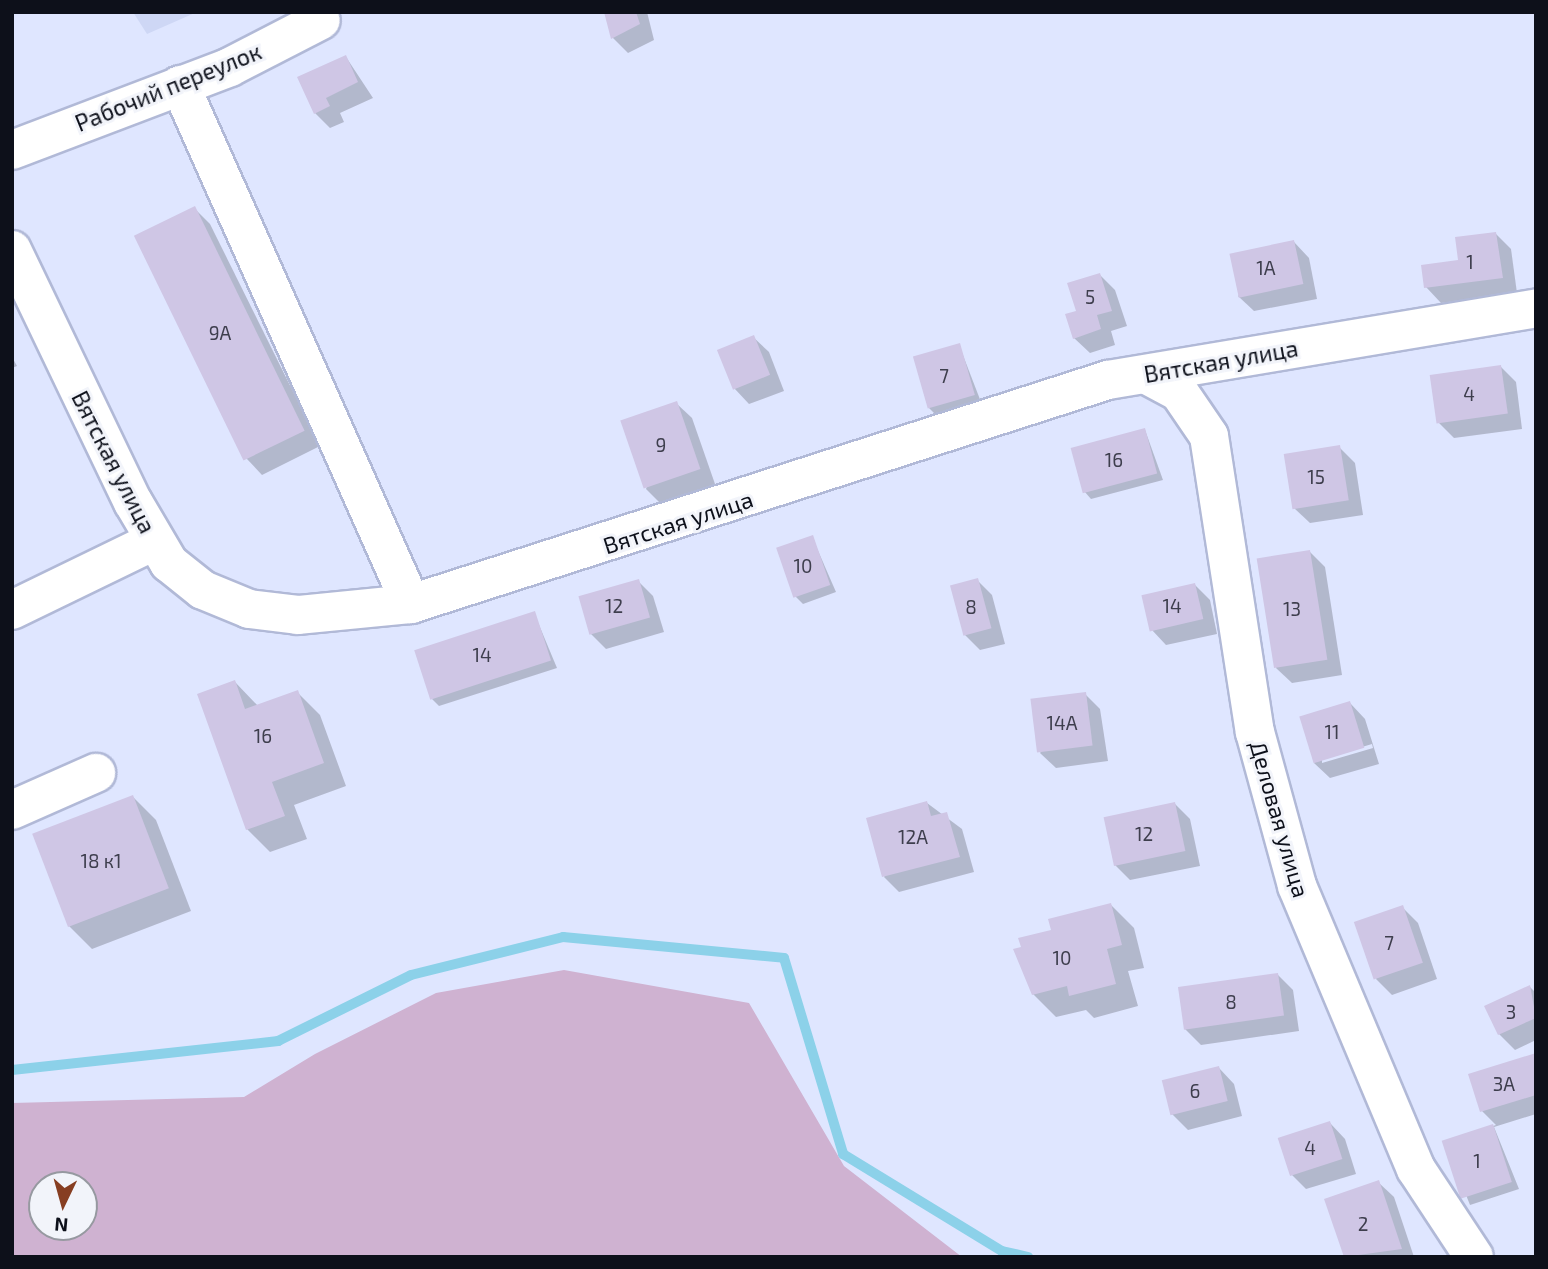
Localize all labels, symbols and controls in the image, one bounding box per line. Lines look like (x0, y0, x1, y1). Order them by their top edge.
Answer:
street label: Рабочий переулок (71, 37, 265, 137)
house number: 1 (1466, 251, 1474, 273)
house number: 1А (1256, 257, 1276, 279)
house number: 5 (1085, 286, 1095, 308)
house number: 9А (209, 322, 231, 344)
street label: Вятская улица (1142, 334, 1300, 388)
house number: 7 (939, 365, 949, 387)
house number: 4 (1463, 383, 1475, 405)
street label: Вятская улица (66, 386, 162, 538)
house number: 9 (656, 434, 666, 456)
house number: 16 (1105, 449, 1123, 471)
house number: 15 (1307, 466, 1325, 488)
street label: Вятская улица (600, 485, 756, 559)
house number: 10 (793, 555, 813, 577)
house number: 12 (605, 595, 623, 617)
house number: 14 (1162, 595, 1182, 617)
house number: 8 (965, 596, 977, 618)
house number: 13 (1283, 598, 1301, 620)
house number: 14 (472, 644, 492, 666)
house number: 14А (1046, 712, 1078, 734)
house number: 11 (1324, 721, 1340, 743)
house number: 16 (254, 725, 272, 747)
street label: Деловая улица (1244, 737, 1316, 901)
house number: 12 (1135, 823, 1153, 845)
house number: 12А (898, 826, 928, 848)
house number: 18 к1 (80, 850, 122, 872)
house number: 7 (1384, 932, 1394, 954)
house number: 10 (1052, 947, 1072, 969)
house number: 8 (1225, 991, 1237, 1013)
house number: 3 (1506, 1001, 1516, 1023)
house number: 3А (1493, 1073, 1515, 1095)
house number: 6 (1190, 1080, 1200, 1102)
house number: 4 (1304, 1137, 1316, 1159)
house number: 1 (1473, 1150, 1481, 1172)
north arrow (28, 1171, 98, 1241)
text: N (53, 1213, 69, 1237)
house number: 2 (1358, 1213, 1368, 1235)

